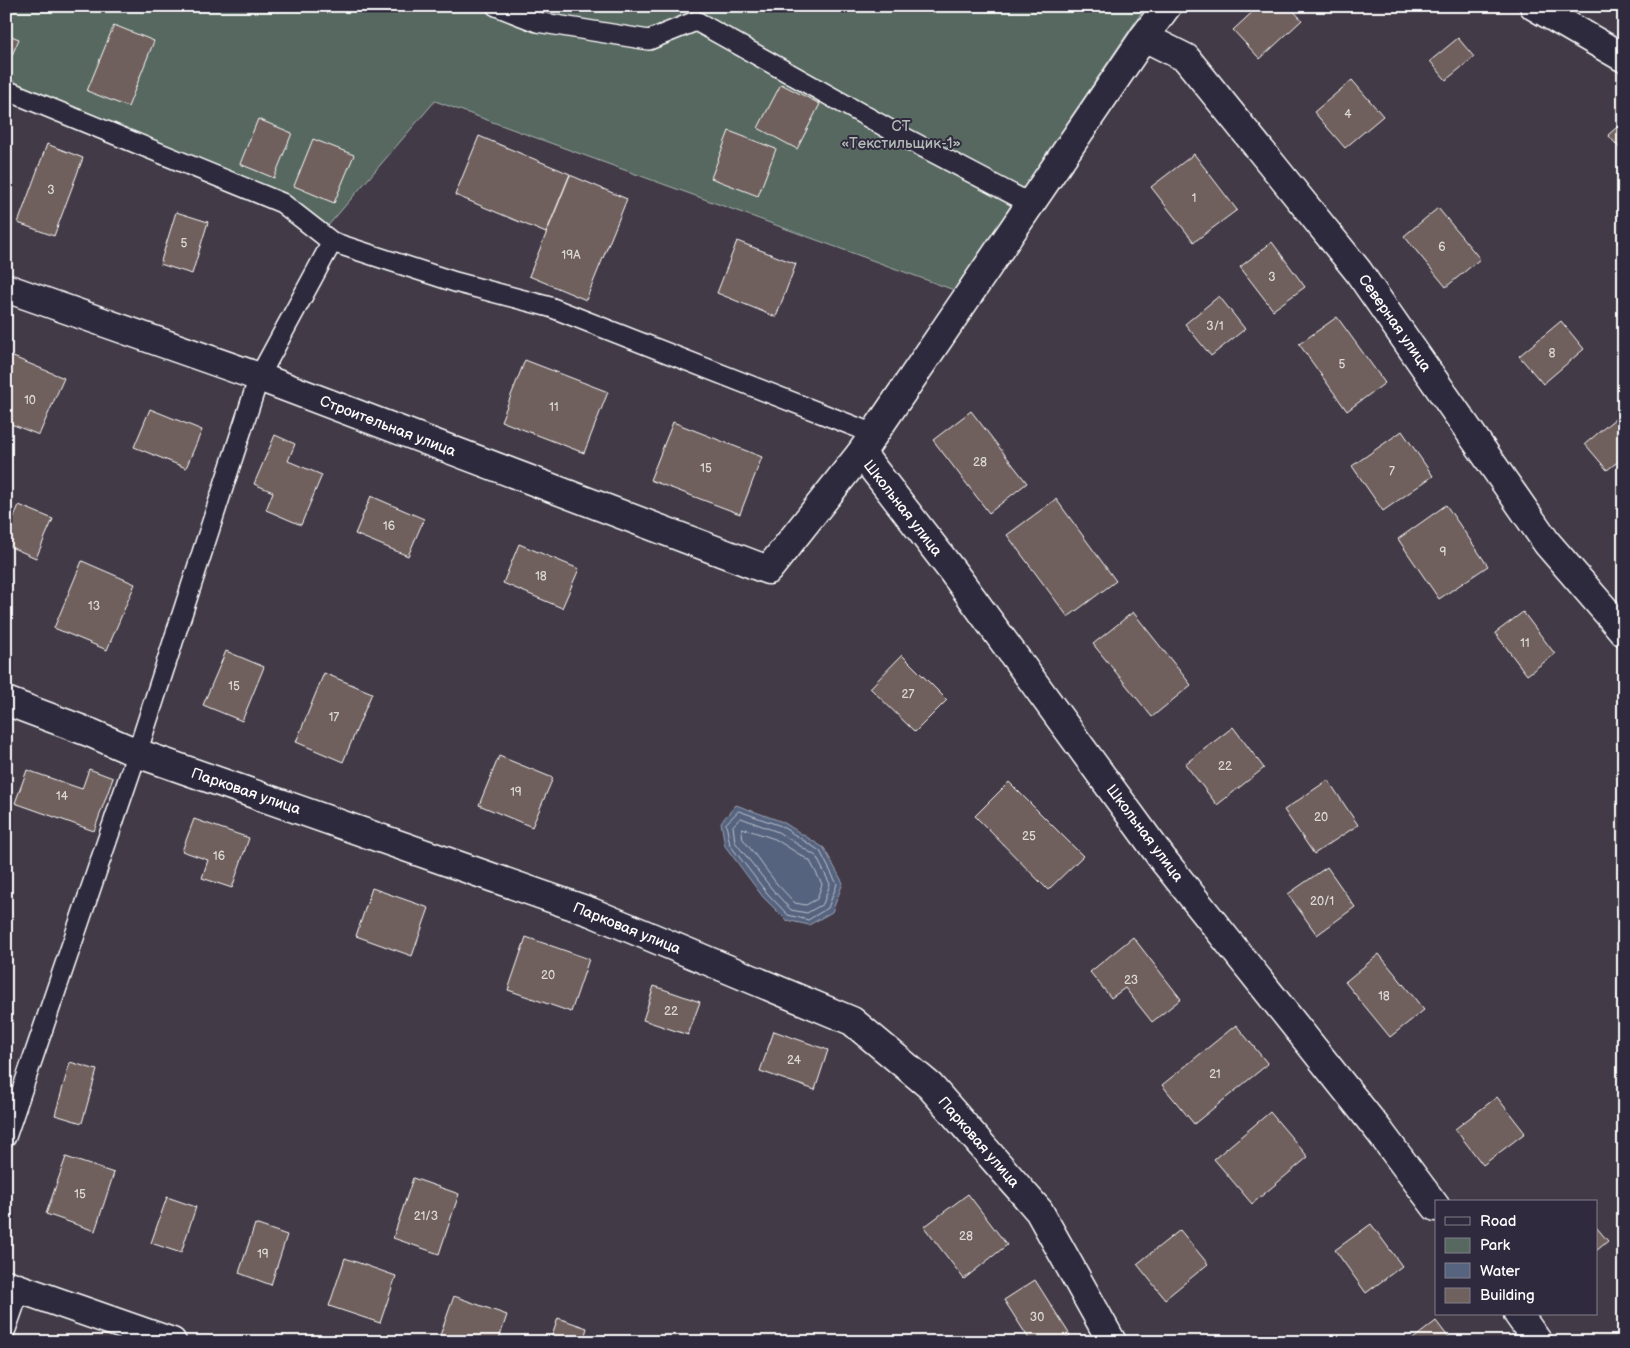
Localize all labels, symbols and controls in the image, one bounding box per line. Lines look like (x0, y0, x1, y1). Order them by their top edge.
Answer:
house number: 4 (1344, 107, 1352, 122)
park label: СТ «Текстильщик-1» (841, 117, 961, 153)
house number: 3 (47, 183, 55, 198)
house number: 1 (1192, 191, 1196, 206)
house number: 5 (181, 236, 188, 251)
house number: 6 (1438, 240, 1446, 255)
house number: 19А (562, 248, 581, 263)
house number: 3 (1268, 270, 1276, 285)
street label: Северная улица (1354, 271, 1435, 376)
house number: 3/1 (1206, 319, 1224, 334)
house number: 8 (1549, 346, 1556, 361)
house number: 5 (1339, 357, 1346, 372)
street label: Строительная улица (317, 392, 459, 461)
house number: 10 (24, 393, 36, 408)
house number: 11 (549, 400, 559, 415)
house number: 28 (973, 455, 987, 470)
street label: Школьная улица (859, 456, 946, 560)
house number: 15 (700, 461, 712, 476)
house number: 7 (1389, 464, 1395, 479)
house number: 16 (383, 519, 395, 534)
house number: 9 (1440, 545, 1447, 560)
house number: 18 (535, 569, 547, 584)
house number: 13 (88, 599, 100, 614)
house number: 11 (1520, 636, 1530, 651)
house number: 15 (228, 679, 240, 694)
house number: 27 (902, 687, 915, 702)
house number: 17 (329, 710, 339, 725)
house number: 22 (1218, 759, 1232, 774)
street label: Парковая улица (189, 764, 303, 819)
street label: Школьная улица (1102, 781, 1188, 886)
house number: 19 (510, 785, 522, 800)
house number: 14 (56, 789, 69, 804)
house number: 20 (1314, 810, 1328, 825)
house number: 25 (1022, 829, 1036, 844)
house number: 16 (213, 849, 225, 864)
house number: 20/1 (1310, 894, 1334, 909)
street label: Парковая улица (570, 898, 684, 959)
house number: 20 (541, 968, 555, 983)
house number: 23 (1124, 973, 1138, 988)
house number: 18 (1378, 989, 1390, 1004)
house number: 22 (664, 1004, 678, 1019)
house number: 24 (787, 1053, 802, 1068)
house number: 21 (1209, 1067, 1221, 1082)
street label: Парковая улица (934, 1093, 1024, 1192)
house number: 15 (74, 1187, 86, 1202)
legend (1435, 1200, 1598, 1316)
house number: 21/3 (414, 1209, 438, 1224)
text: Road (1480, 1212, 1516, 1231)
house number: 28 (959, 1229, 973, 1244)
text: Park (1480, 1236, 1511, 1255)
house number: 19 (257, 1247, 269, 1262)
text: Water (1480, 1262, 1520, 1281)
text: Building (1480, 1286, 1535, 1305)
house number: 30 (1030, 1310, 1044, 1325)

